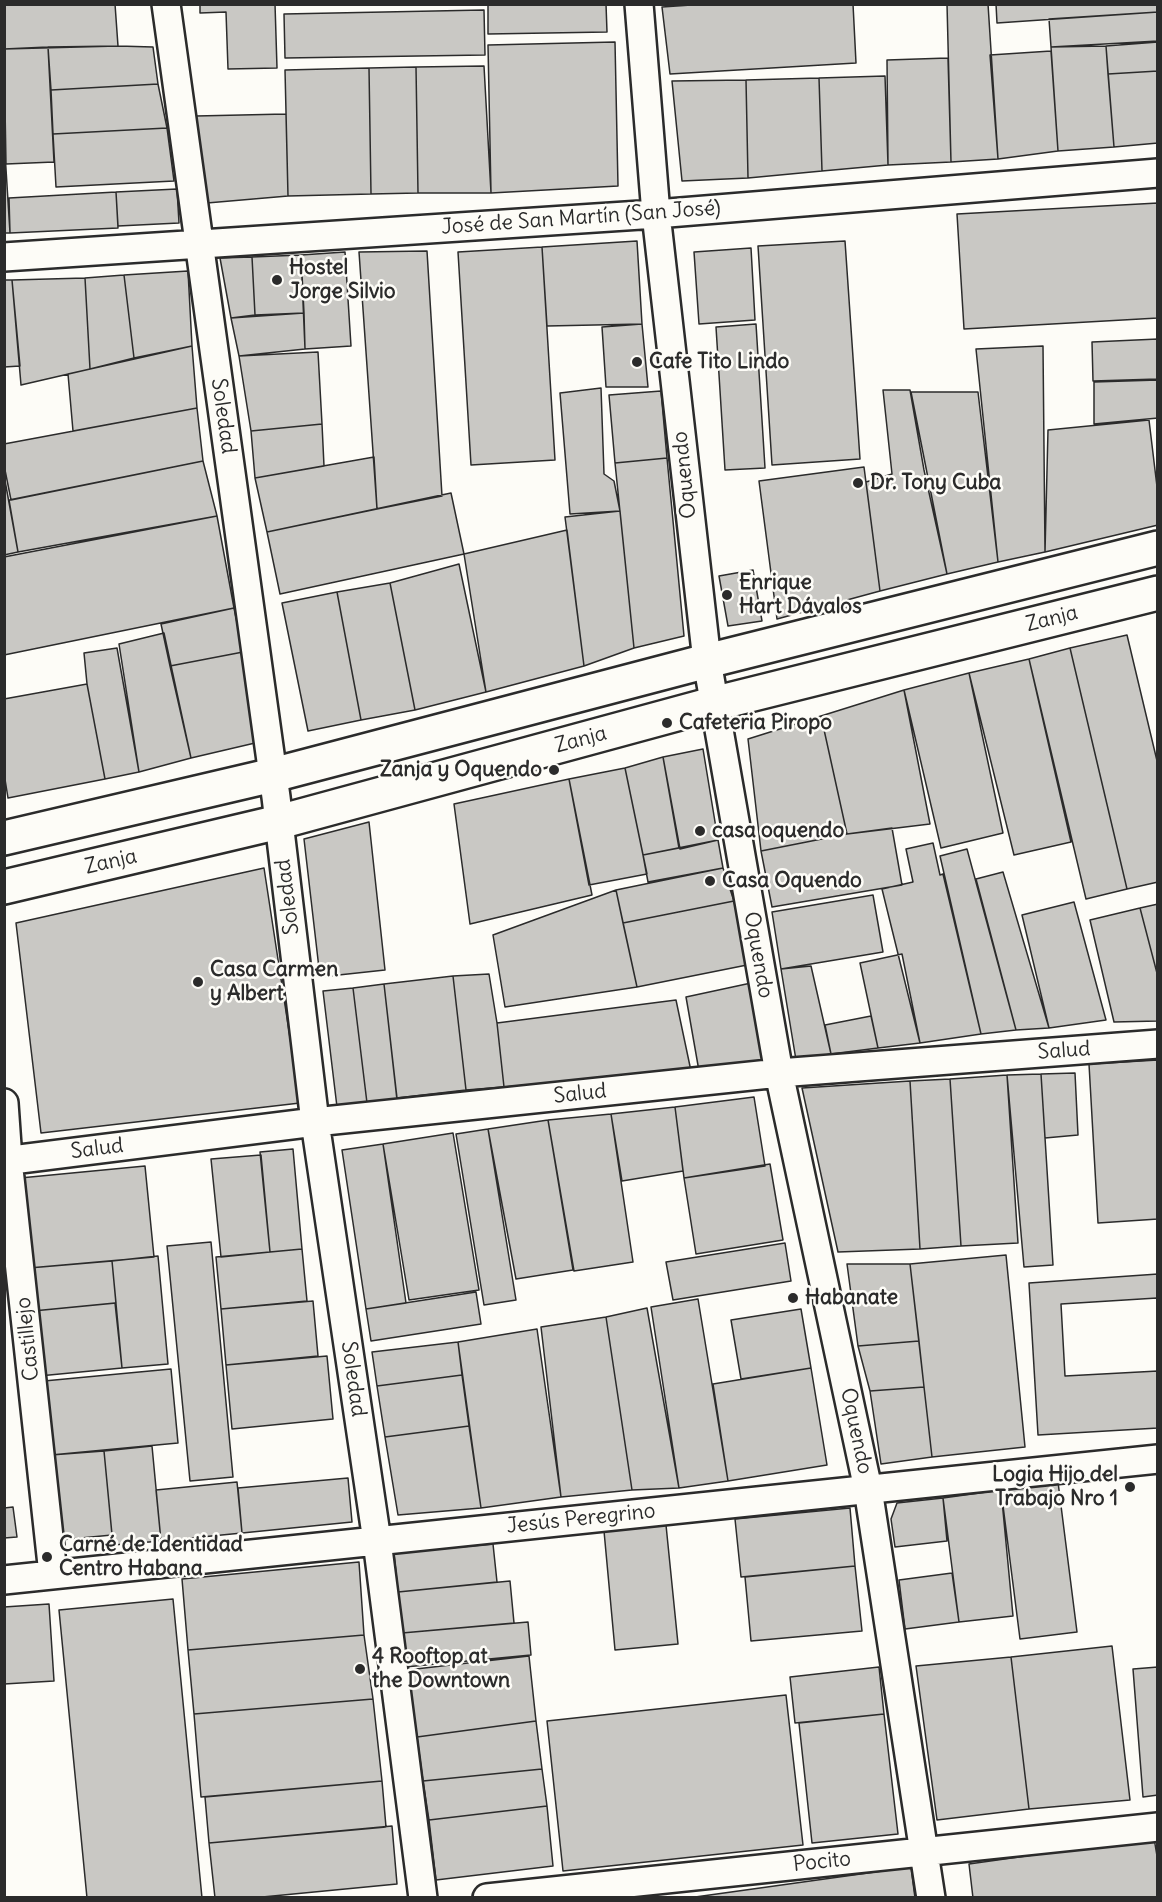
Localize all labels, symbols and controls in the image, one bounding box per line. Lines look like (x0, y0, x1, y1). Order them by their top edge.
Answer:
street label: José de San Martín (San José) (440, 196, 722, 240)
place label: Hostel Jorge Silvio (289, 255, 396, 305)
marker: Hostel Jorge Silvio (270, 273, 284, 287)
place label: Cafe Tito Lindo (649, 349, 789, 375)
marker: Cafe Tito Lindo (630, 355, 644, 369)
street label: Soledad (205, 377, 241, 455)
street label: Oquendo (668, 430, 702, 520)
place label: Dr. Tony Cuba (870, 470, 1001, 496)
marker: Dr. Tony Cuba (851, 476, 865, 490)
place label: Enrique Hart Dávalos (739, 570, 862, 620)
marker: Enrique Hart Dávalos (720, 588, 734, 602)
street label: Zanja (1024, 600, 1080, 638)
place label: Cafeteria Piropo (679, 710, 832, 736)
marker: Cafeteria Piropo (660, 716, 674, 730)
street label: Zanja (552, 721, 610, 759)
place label: Zanja y Oquendo (380, 757, 542, 783)
marker: Zanja y Oquendo (547, 763, 561, 777)
place label: casa oquendo (712, 818, 844, 844)
marker: casa oquendo (693, 824, 707, 838)
street label: Zanja (83, 844, 139, 880)
street label: Soledad (271, 858, 305, 936)
place label: Casa Oquendo (722, 868, 862, 894)
marker: Casa Oquendo (703, 874, 717, 888)
street label: Oquendo (738, 910, 778, 1000)
place label: Casa Carmen y Albert (210, 957, 338, 1007)
marker: Casa Carmen y Albert (191, 975, 205, 989)
street label: Salud (1037, 1037, 1091, 1065)
street label: Salud (552, 1079, 608, 1109)
street label: Salud (69, 1133, 125, 1165)
place label: Habanate (805, 1285, 898, 1311)
marker: Habanate (786, 1291, 800, 1305)
street label: Castillejo (11, 1296, 45, 1382)
street label: Soledad (335, 1340, 371, 1418)
street label: Oquendo (835, 1386, 877, 1476)
place label: Logia Hijo del Trabajo Nro 1 (992, 1462, 1118, 1512)
marker: Logia Hijo del Trabajo Nro 1 (1123, 1480, 1137, 1494)
street label: Jesús Peregrino (505, 1499, 657, 1539)
place label: Carné de Identidad Centro Habana (59, 1532, 243, 1582)
marker: Carné de Identidad Centro Habana (40, 1550, 54, 1564)
place label: 4 Rooftop at the Downtown (372, 1644, 510, 1694)
marker: 4 Rooftop at the Downtown (353, 1662, 367, 1676)
street label: Pocito (792, 1846, 852, 1878)

